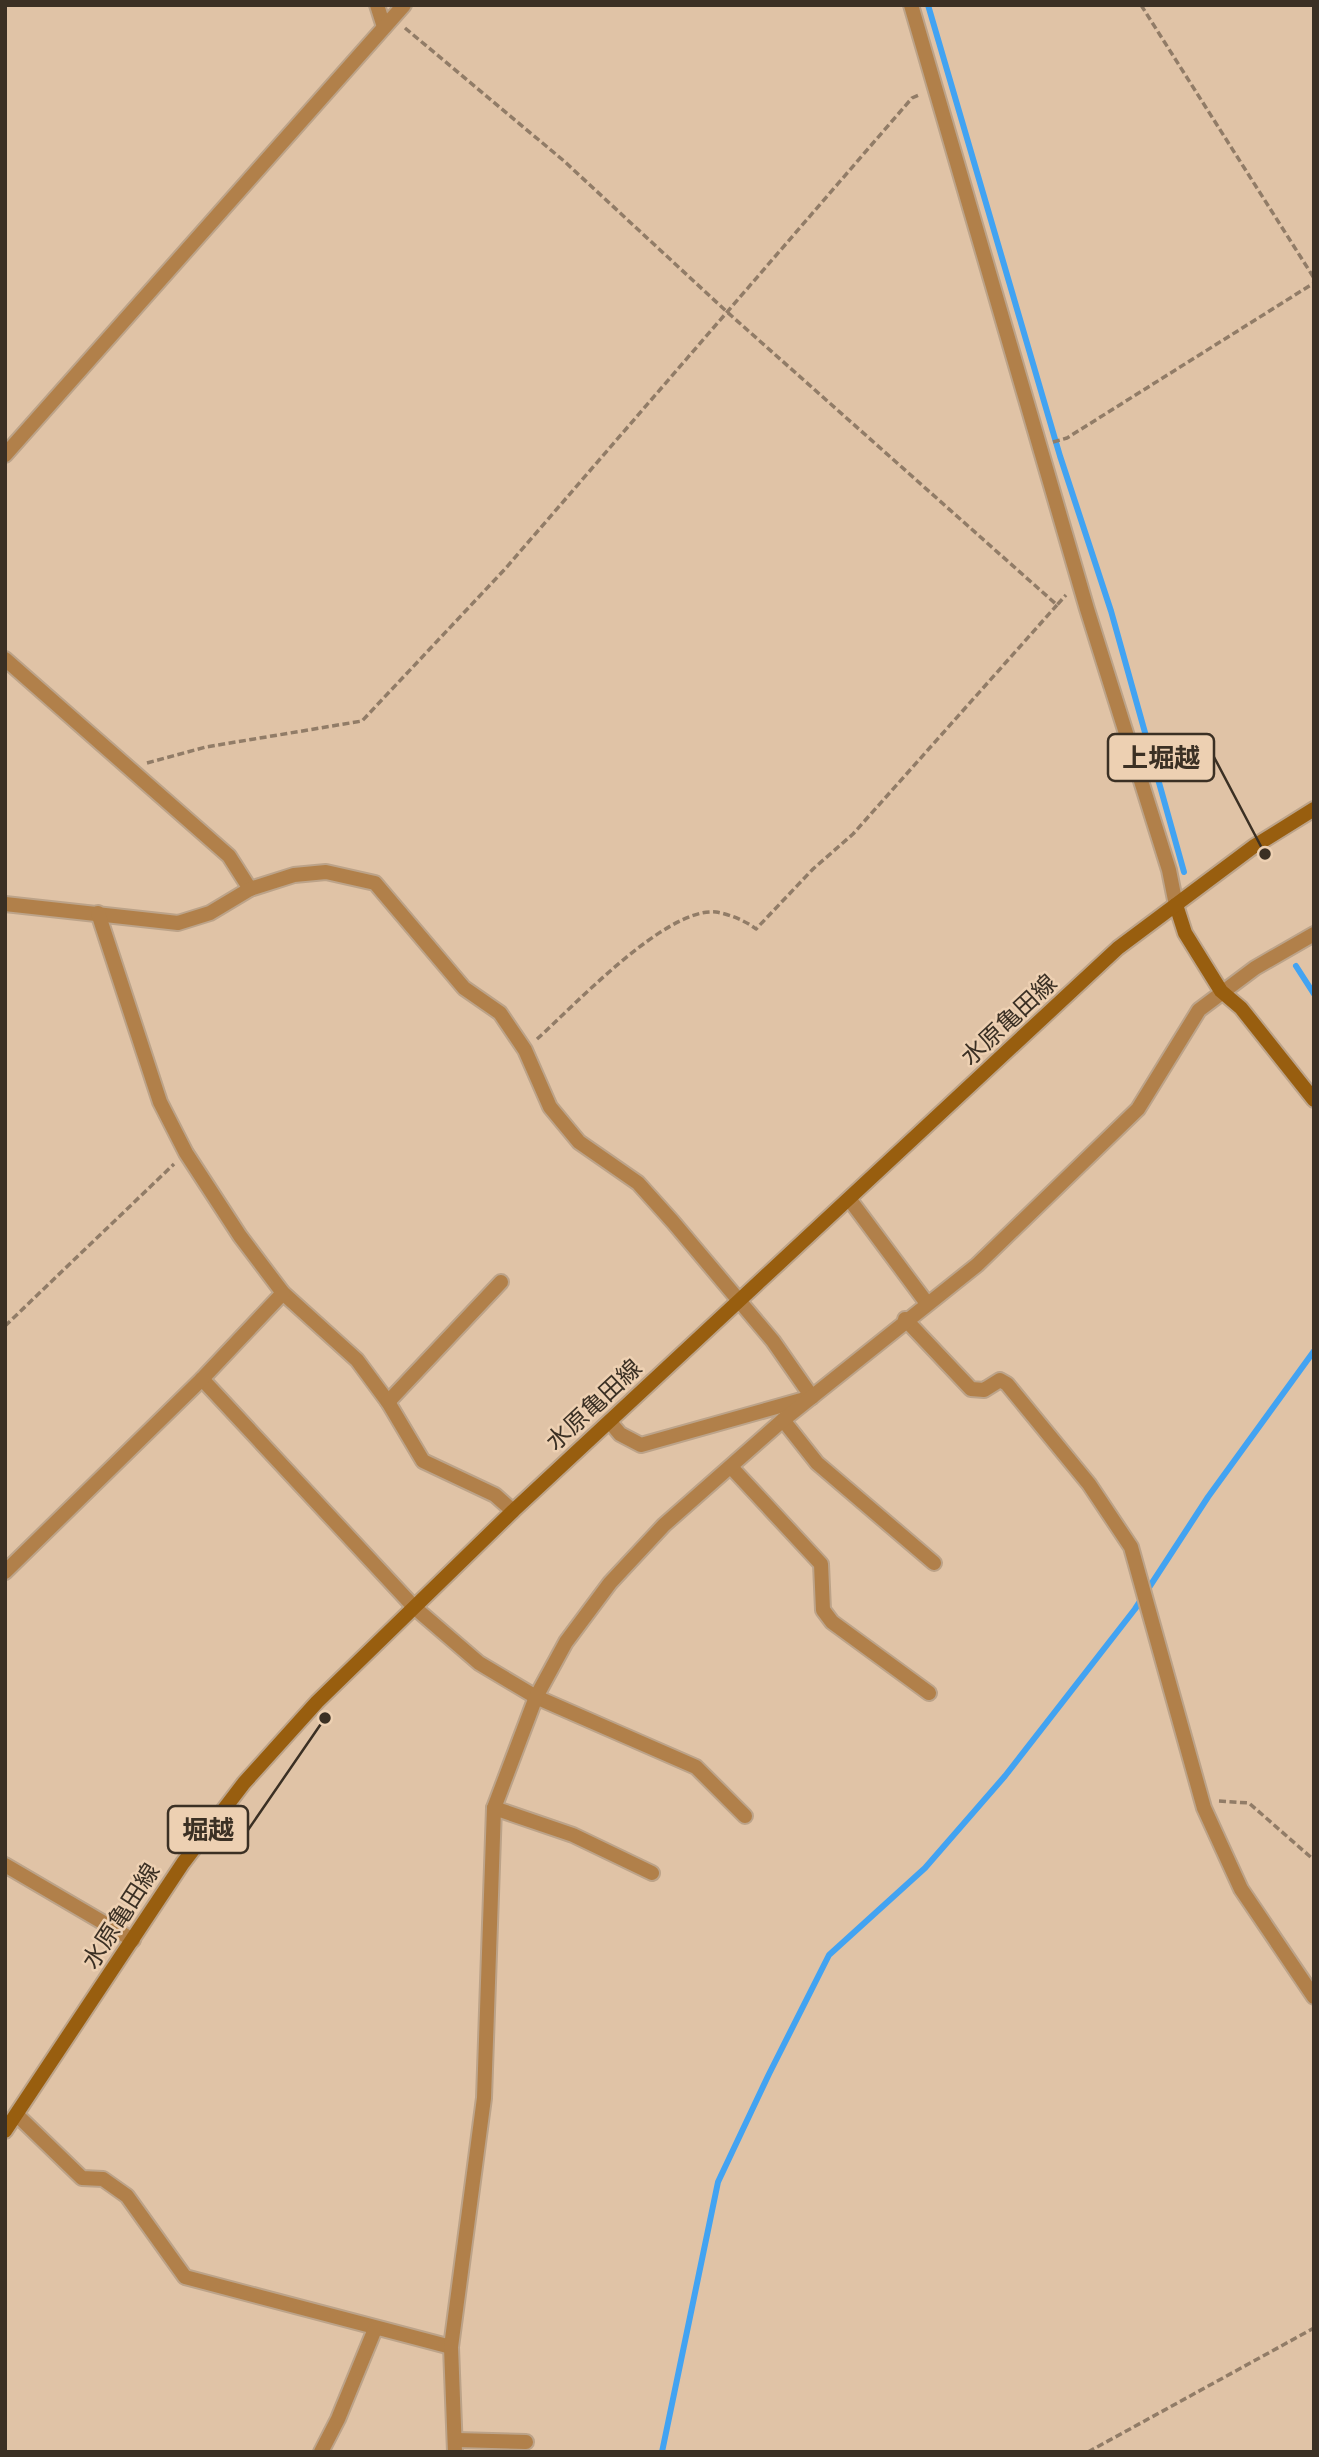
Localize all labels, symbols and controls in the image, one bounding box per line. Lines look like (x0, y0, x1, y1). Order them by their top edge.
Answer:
callout: 上堀越 (1108, 734, 1214, 781)
text: 上堀越 (1122, 739, 1200, 777)
street label: 水原亀田線 (953, 966, 1064, 1073)
street label: 水原亀田線 (538, 1351, 649, 1458)
callout: 堀越 (168, 1806, 248, 1853)
text: 堀越 (182, 1811, 234, 1849)
street label: 水原亀田線 (73, 1856, 168, 1976)

